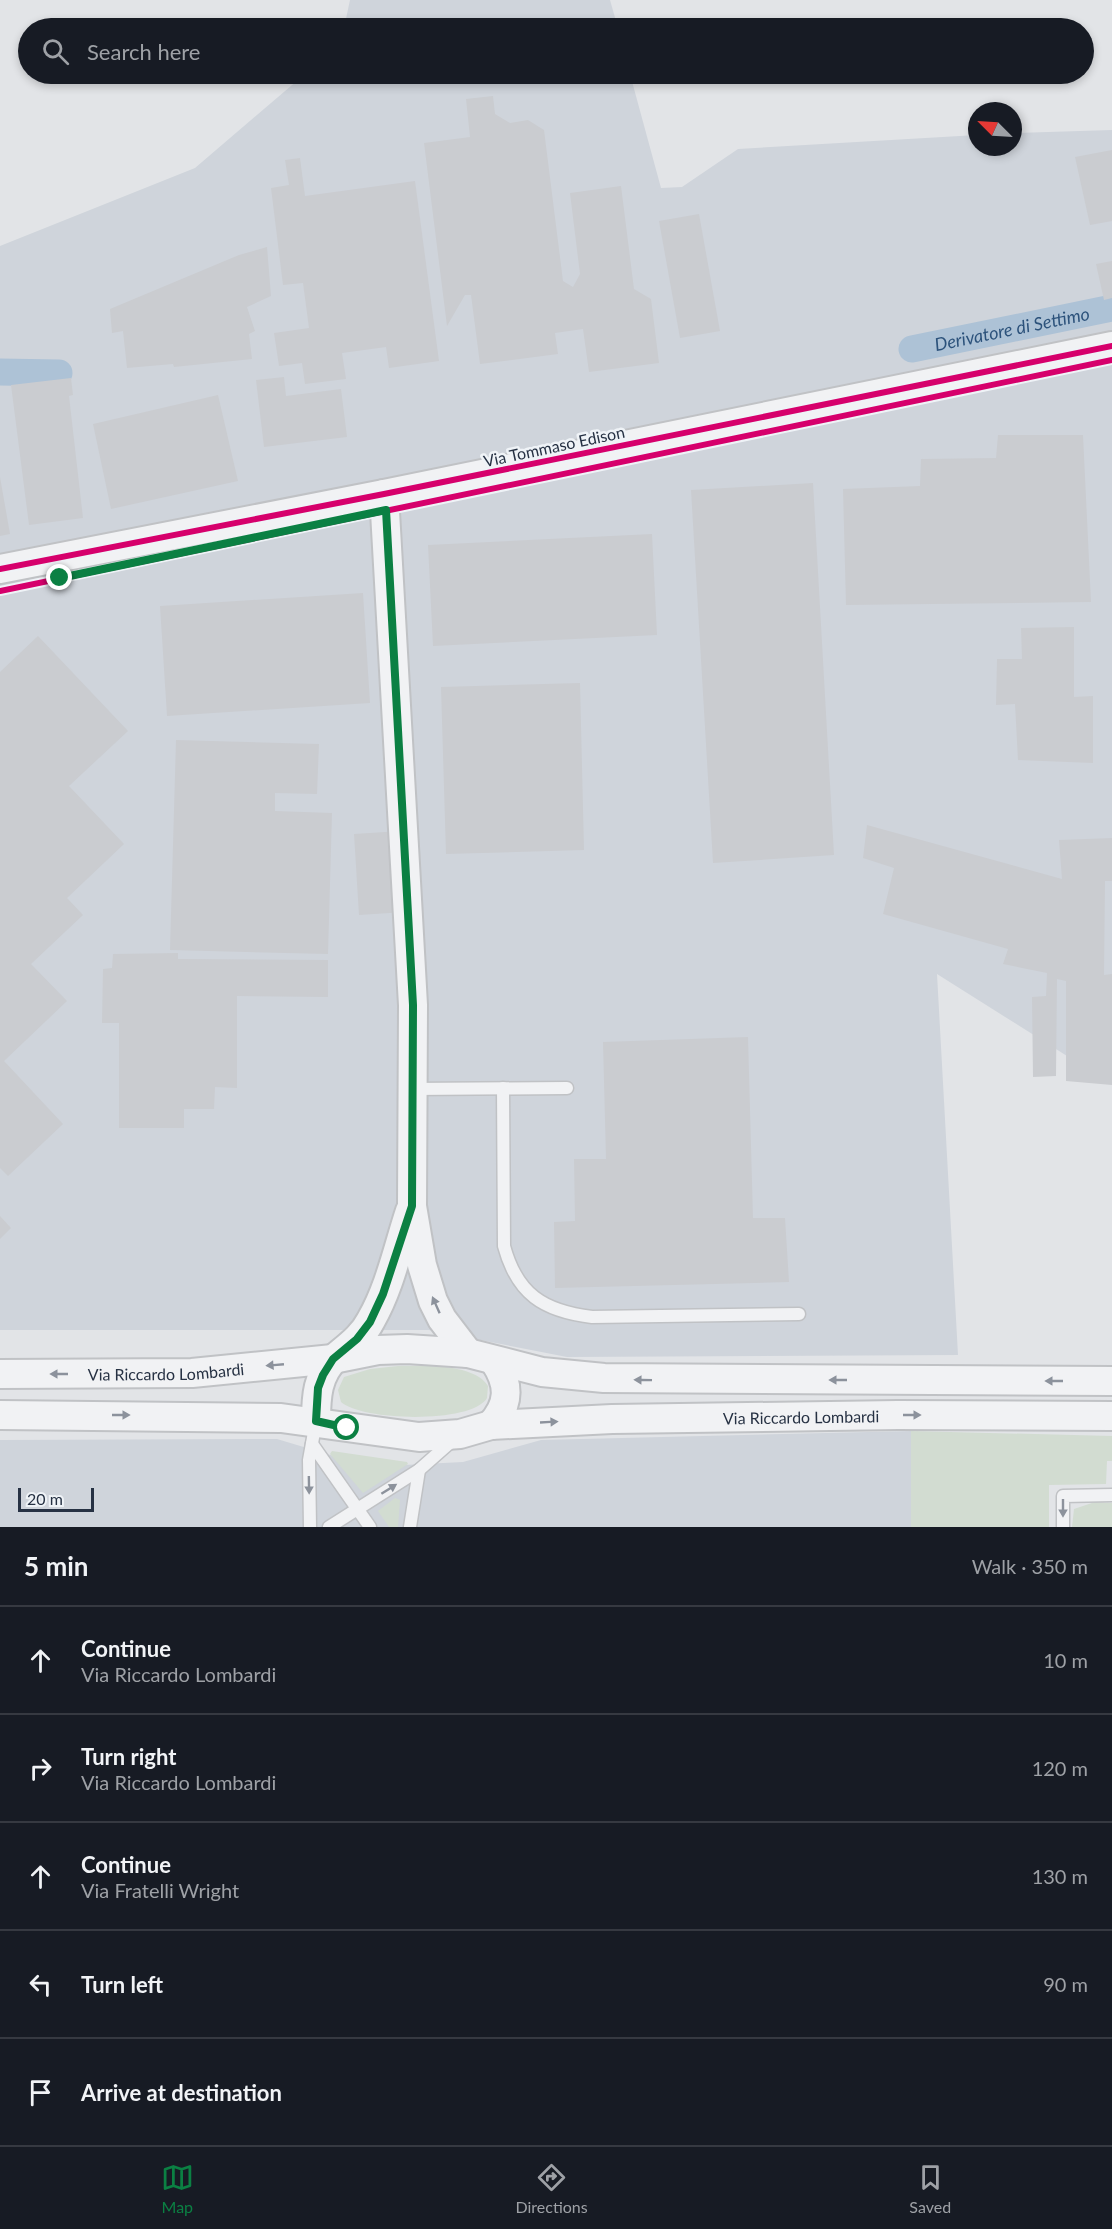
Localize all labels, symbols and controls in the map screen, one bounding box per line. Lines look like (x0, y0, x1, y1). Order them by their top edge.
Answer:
search box (18, 18, 1094, 84)
icon: search (39, 35, 72, 68)
text: Search here (87, 38, 200, 65)
north arrow (968, 102, 1022, 156)
water label: Derivatore di Settimo (932, 302, 1091, 355)
street label: Via Tommaso Edison (482, 422, 626, 470)
route end (46, 564, 72, 590)
one-way arrow (431, 1297, 440, 1314)
street label: Via Riccardo Lombardi (88, 1358, 245, 1383)
one-way arrow (265, 1360, 284, 1370)
one-way arrow (50, 1369, 69, 1379)
one-way arrow (633, 1375, 652, 1385)
one-way arrow (828, 1375, 847, 1385)
one-way arrow (1044, 1376, 1063, 1386)
street label: Via Riccardo Lombardi (723, 1406, 879, 1427)
one-way arrow (112, 1410, 131, 1420)
one-way arrow (903, 1410, 922, 1420)
route start (333, 1414, 359, 1440)
one-way arrow (540, 1417, 559, 1426)
one-way arrow (304, 1476, 314, 1495)
one-way arrow (381, 1484, 397, 1495)
scale bar (18, 1485, 94, 1512)
text: 20 m (27, 1489, 63, 1508)
one-way arrow (1058, 1498, 1068, 1517)
text: 5 min (24, 1550, 88, 1582)
text: Walk · 350 m (972, 1554, 1088, 1578)
text: Continue (81, 1635, 171, 1662)
icon: ahead (24, 1644, 57, 1677)
text: 10 m (1043, 1648, 1088, 1672)
text: Via Riccardo Lombardi (81, 1662, 276, 1686)
text: Turn right (81, 1743, 176, 1770)
icon: right (24, 1752, 57, 1785)
text: 120 m (1032, 1756, 1088, 1780)
text: Via Riccardo Lombardi (81, 1770, 276, 1794)
text: Continue (81, 1851, 171, 1878)
icon: ahead (24, 1860, 57, 1893)
text: 130 m (1032, 1864, 1088, 1888)
text: Via Fratelli Wright (81, 1878, 239, 1902)
icon: left (24, 1968, 57, 2001)
text: Turn left (81, 1971, 163, 1998)
text: 90 m (1043, 1972, 1088, 1996)
icon: arrive (24, 2076, 57, 2109)
text: Arrive at destination (81, 2079, 282, 2106)
tab: Map (161, 2161, 194, 2216)
tab: Directions (515, 2161, 588, 2216)
tab: Saved (909, 2161, 951, 2216)

